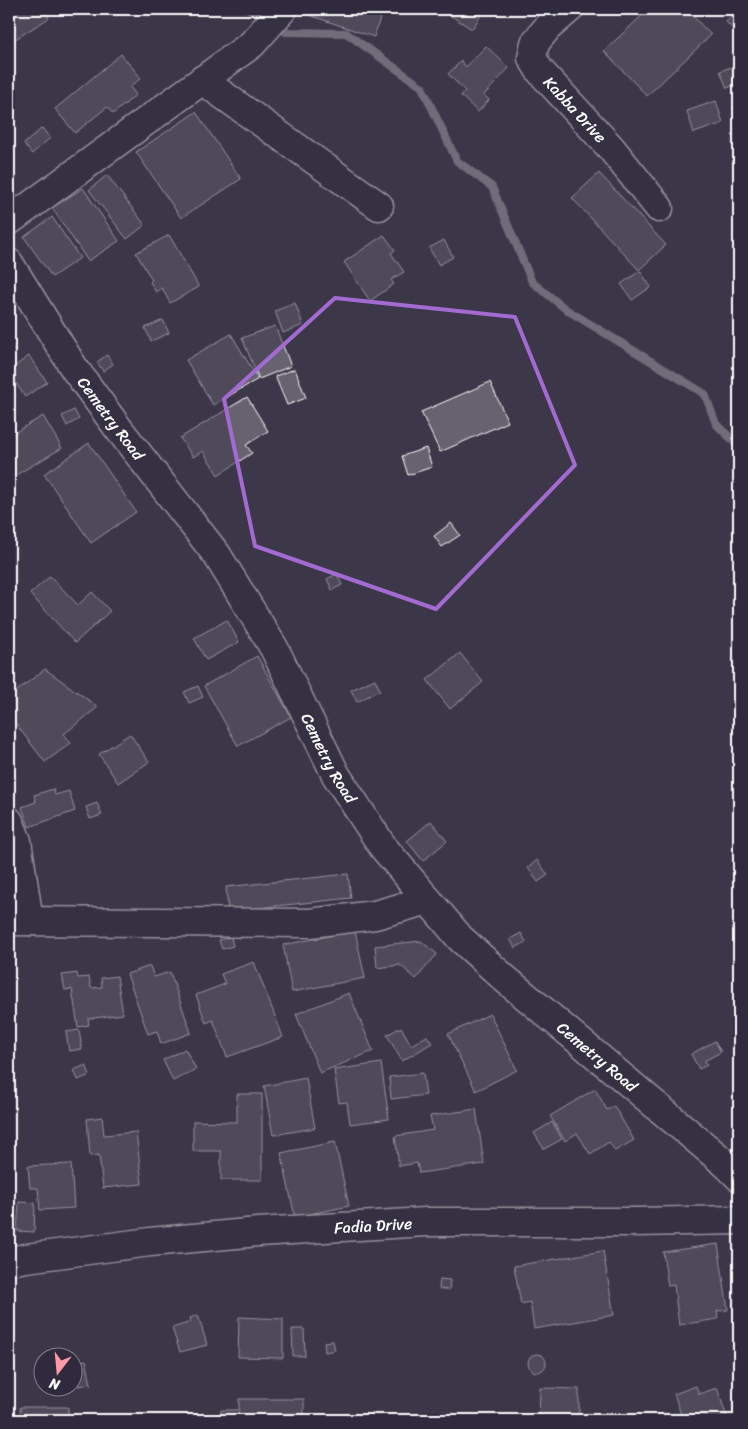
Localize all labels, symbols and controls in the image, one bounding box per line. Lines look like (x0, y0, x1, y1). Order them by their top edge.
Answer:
street label: Kabba Drive (536, 69, 614, 150)
street label: Cemetry Road (70, 370, 153, 468)
street label: Cemetry Road (293, 708, 366, 810)
street label: Cemetry Road (550, 1014, 646, 1100)
street label: Fadia Drive (333, 1208, 413, 1242)
north arrow (32, 1346, 82, 1396)
text: N (46, 1371, 64, 1398)

